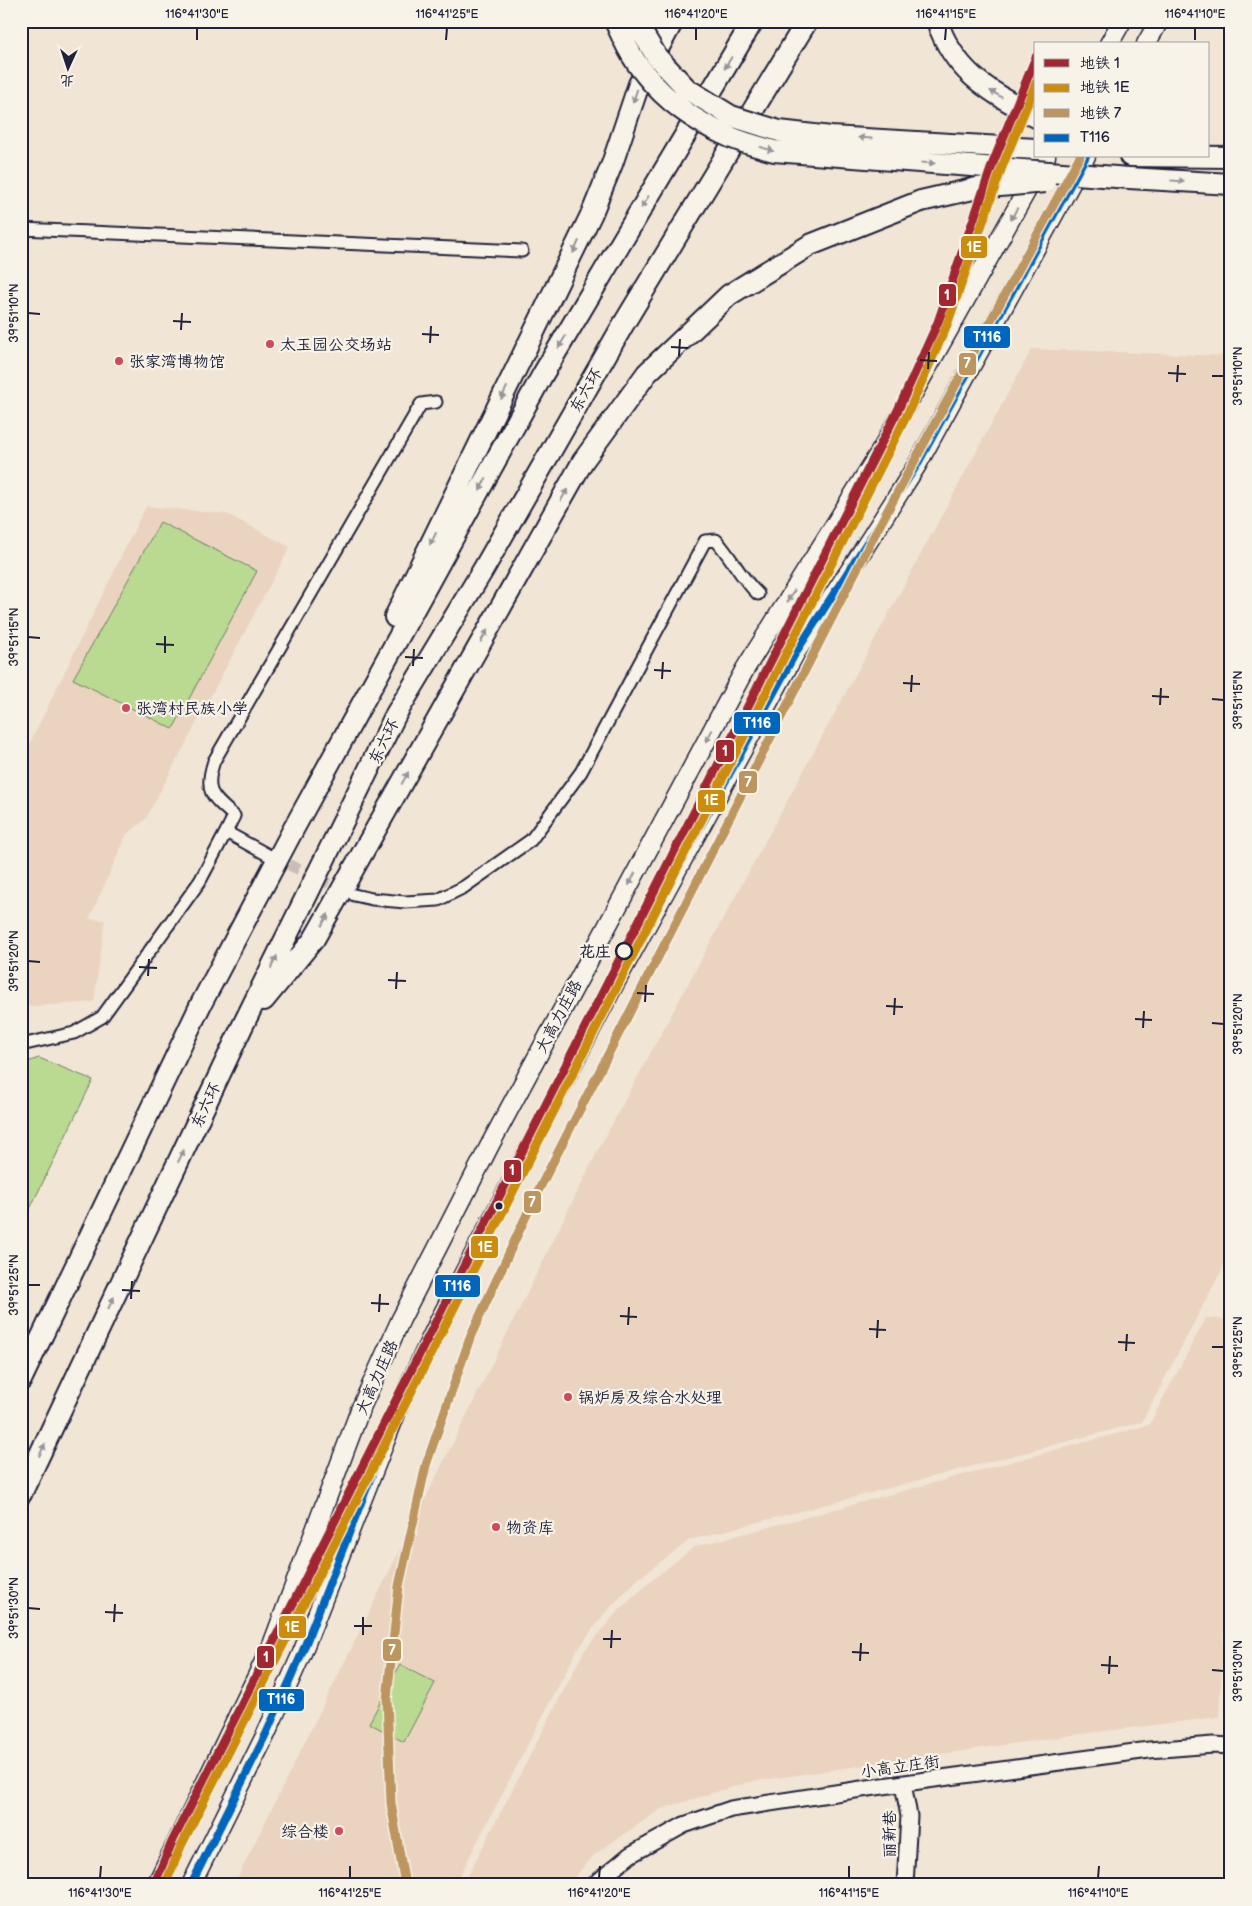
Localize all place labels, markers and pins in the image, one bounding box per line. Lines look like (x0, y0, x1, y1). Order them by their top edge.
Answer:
place label: 太玉园公交场站 (280, 336, 392, 355)
marker: 太玉园公交场站 (264, 338, 276, 350)
place label: 张家湾博物馆 (129, 353, 225, 372)
marker: 张家湾博物馆 (113, 355, 125, 367)
place label: 张湾村民族小学 (136, 700, 248, 719)
marker: 张湾村民族小学 (120, 702, 132, 714)
marker: 花庄 (615, 942, 633, 960)
place label: 花庄 (579, 943, 611, 962)
unlabelled marker (494, 1201, 504, 1211)
place label: 锅炉房及综合水处理 (578, 1389, 722, 1408)
marker: 锅炉房及综合水处理 (562, 1391, 574, 1403)
place label: 物资库 (506, 1519, 554, 1538)
marker: 物资库 (490, 1521, 502, 1533)
place label: 综合楼 (281, 1823, 329, 1842)
marker: 综合楼 (333, 1825, 345, 1837)

